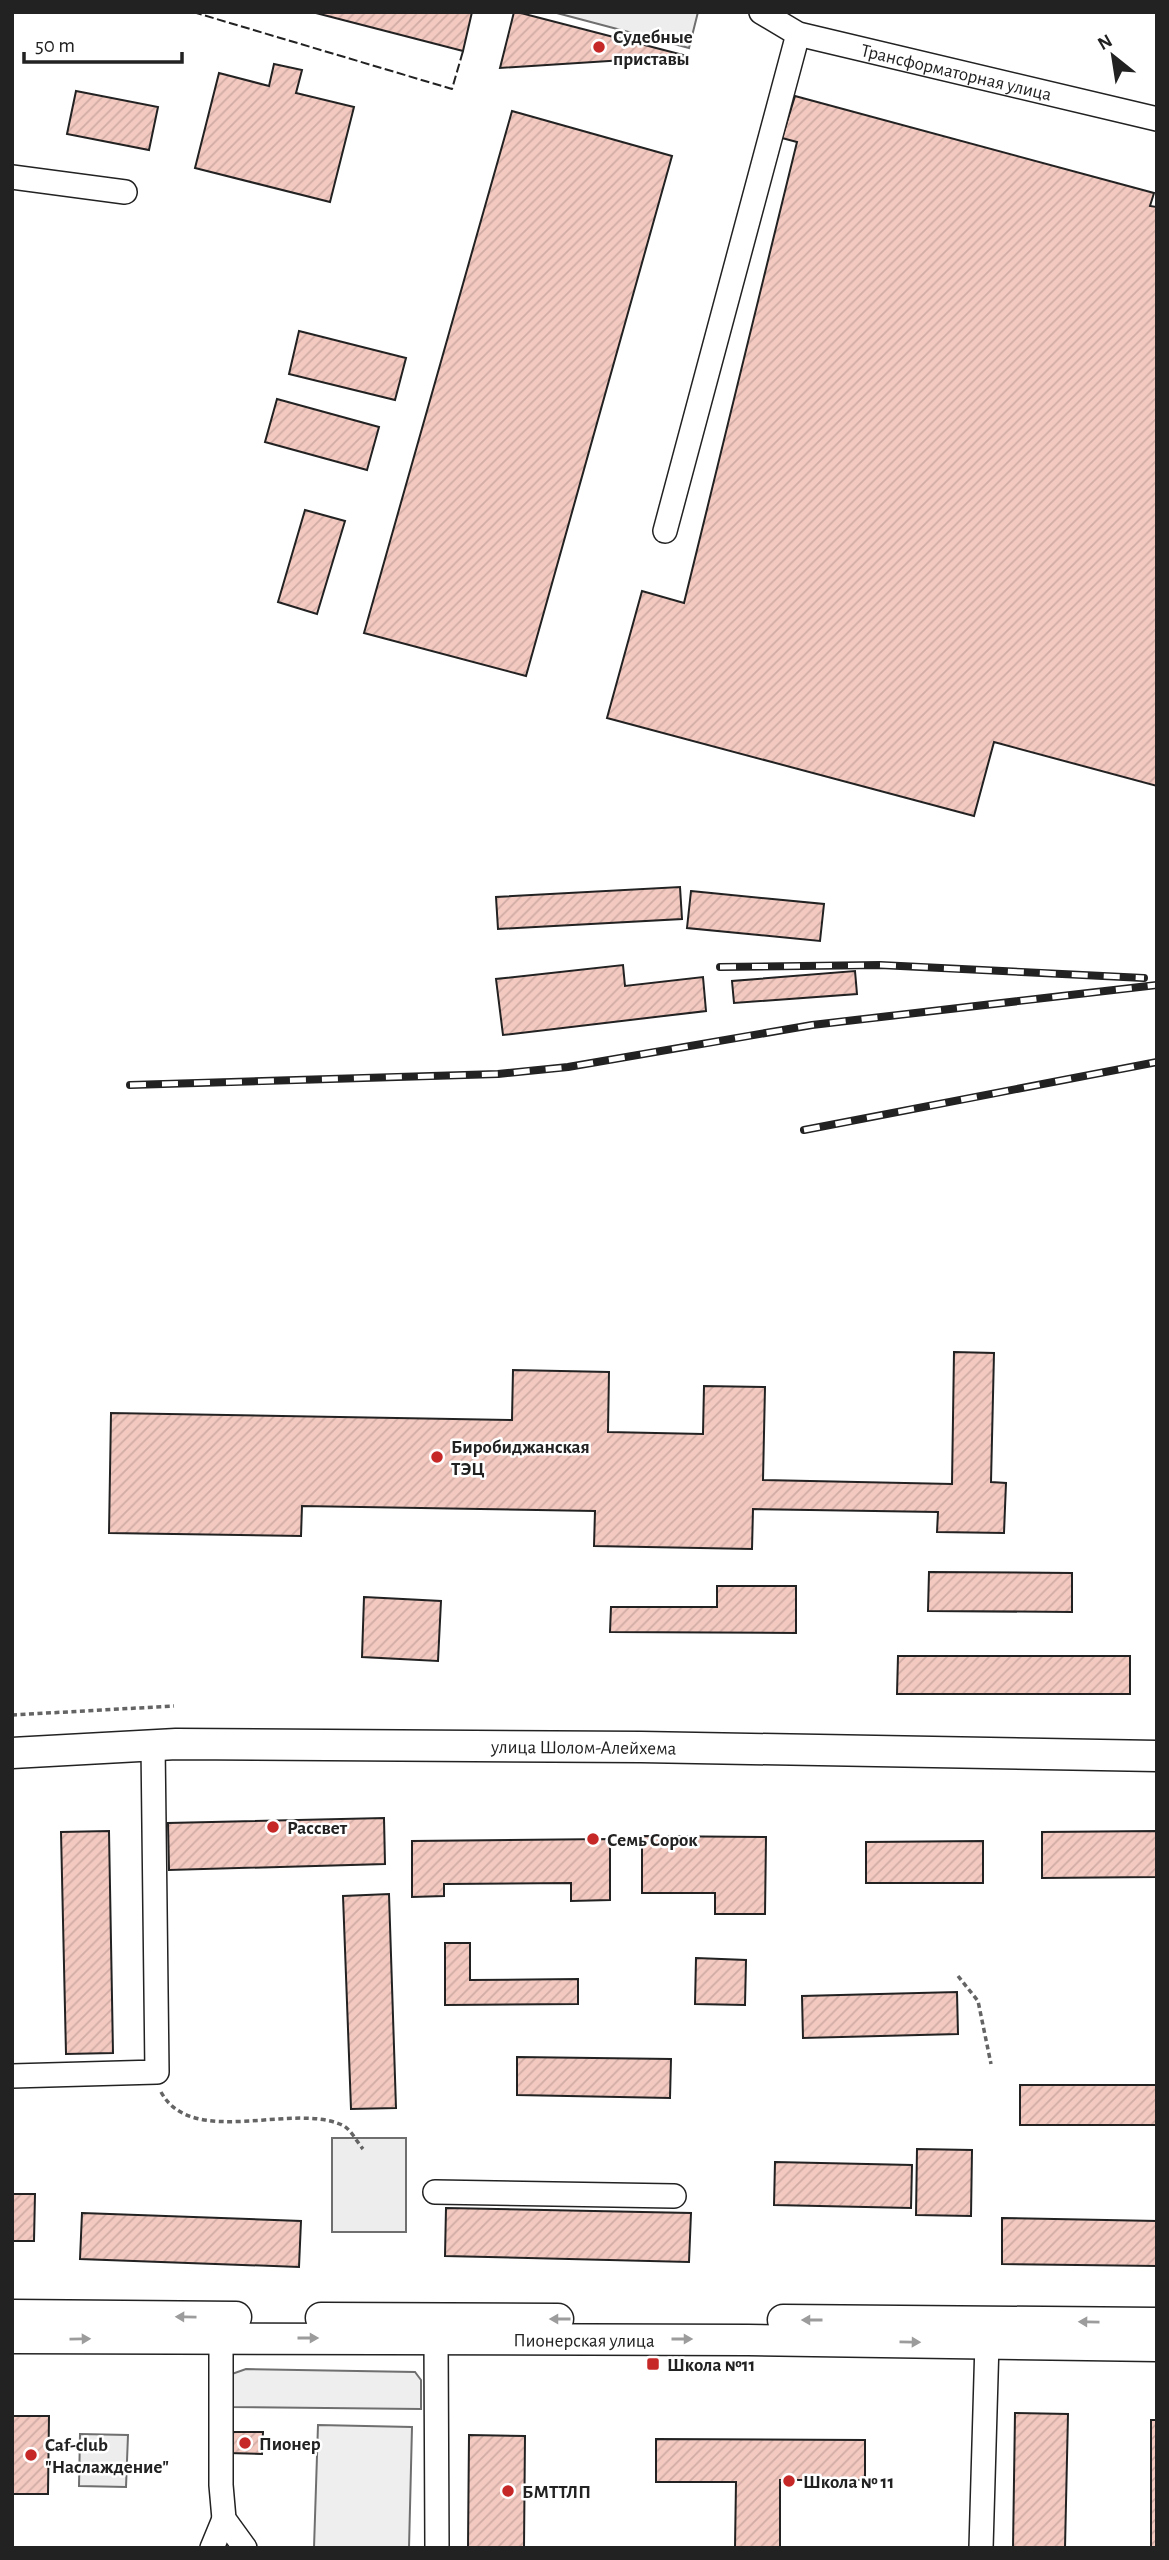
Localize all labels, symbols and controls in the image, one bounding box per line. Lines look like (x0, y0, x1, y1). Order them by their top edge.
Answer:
scale bar (24, 21, 182, 65)
north arrow (1078, 21, 1148, 91)
place label: Судебные приставы (613, 28, 693, 69)
text: N (1095, 31, 1116, 54)
text: 50 m (35, 35, 75, 56)
marker: Судебные приставы (591, 39, 607, 55)
street label: Трансформаторная улица (859, 41, 1054, 105)
place label: Биробиджанская ТЭЦ (451, 1438, 590, 1479)
marker: Биробиджанская ТЭЦ (429, 1449, 445, 1465)
street label: улица Шолом-Алейхема (490, 1738, 677, 1759)
marker: Рассвет (265, 1819, 281, 1835)
place label: Рассвет (287, 1819, 348, 1838)
marker: Семь Сорок (585, 1831, 601, 1847)
place label: Семь Сорок (607, 1831, 698, 1850)
one-way arrow (174, 2311, 196, 2323)
one-way arrow (549, 2313, 571, 2325)
one-way arrow (801, 2314, 823, 2326)
one-way arrow (1077, 2316, 1099, 2328)
street label: Пионерская улица (513, 2331, 655, 2351)
one-way arrow (297, 2332, 319, 2344)
one-way arrow (70, 2333, 92, 2345)
one-way arrow (672, 2333, 694, 2345)
one-way arrow (899, 2336, 921, 2347)
marker: Школа №11 (645, 2356, 661, 2372)
place label: Школа №11 (667, 2356, 755, 2375)
marker: Пионер (237, 2435, 253, 2451)
place label: Пионер (259, 2435, 321, 2454)
place label: Caf-club "Наслаждение" (45, 2436, 169, 2477)
marker: Caf-club "Наслаждение" (23, 2447, 39, 2463)
marker: Школа № 11 (781, 2473, 797, 2489)
place label: Школа № 11 (803, 2473, 894, 2492)
marker: БМТТЛП (500, 2483, 516, 2499)
place label: БМТТЛП (522, 2483, 591, 2502)

